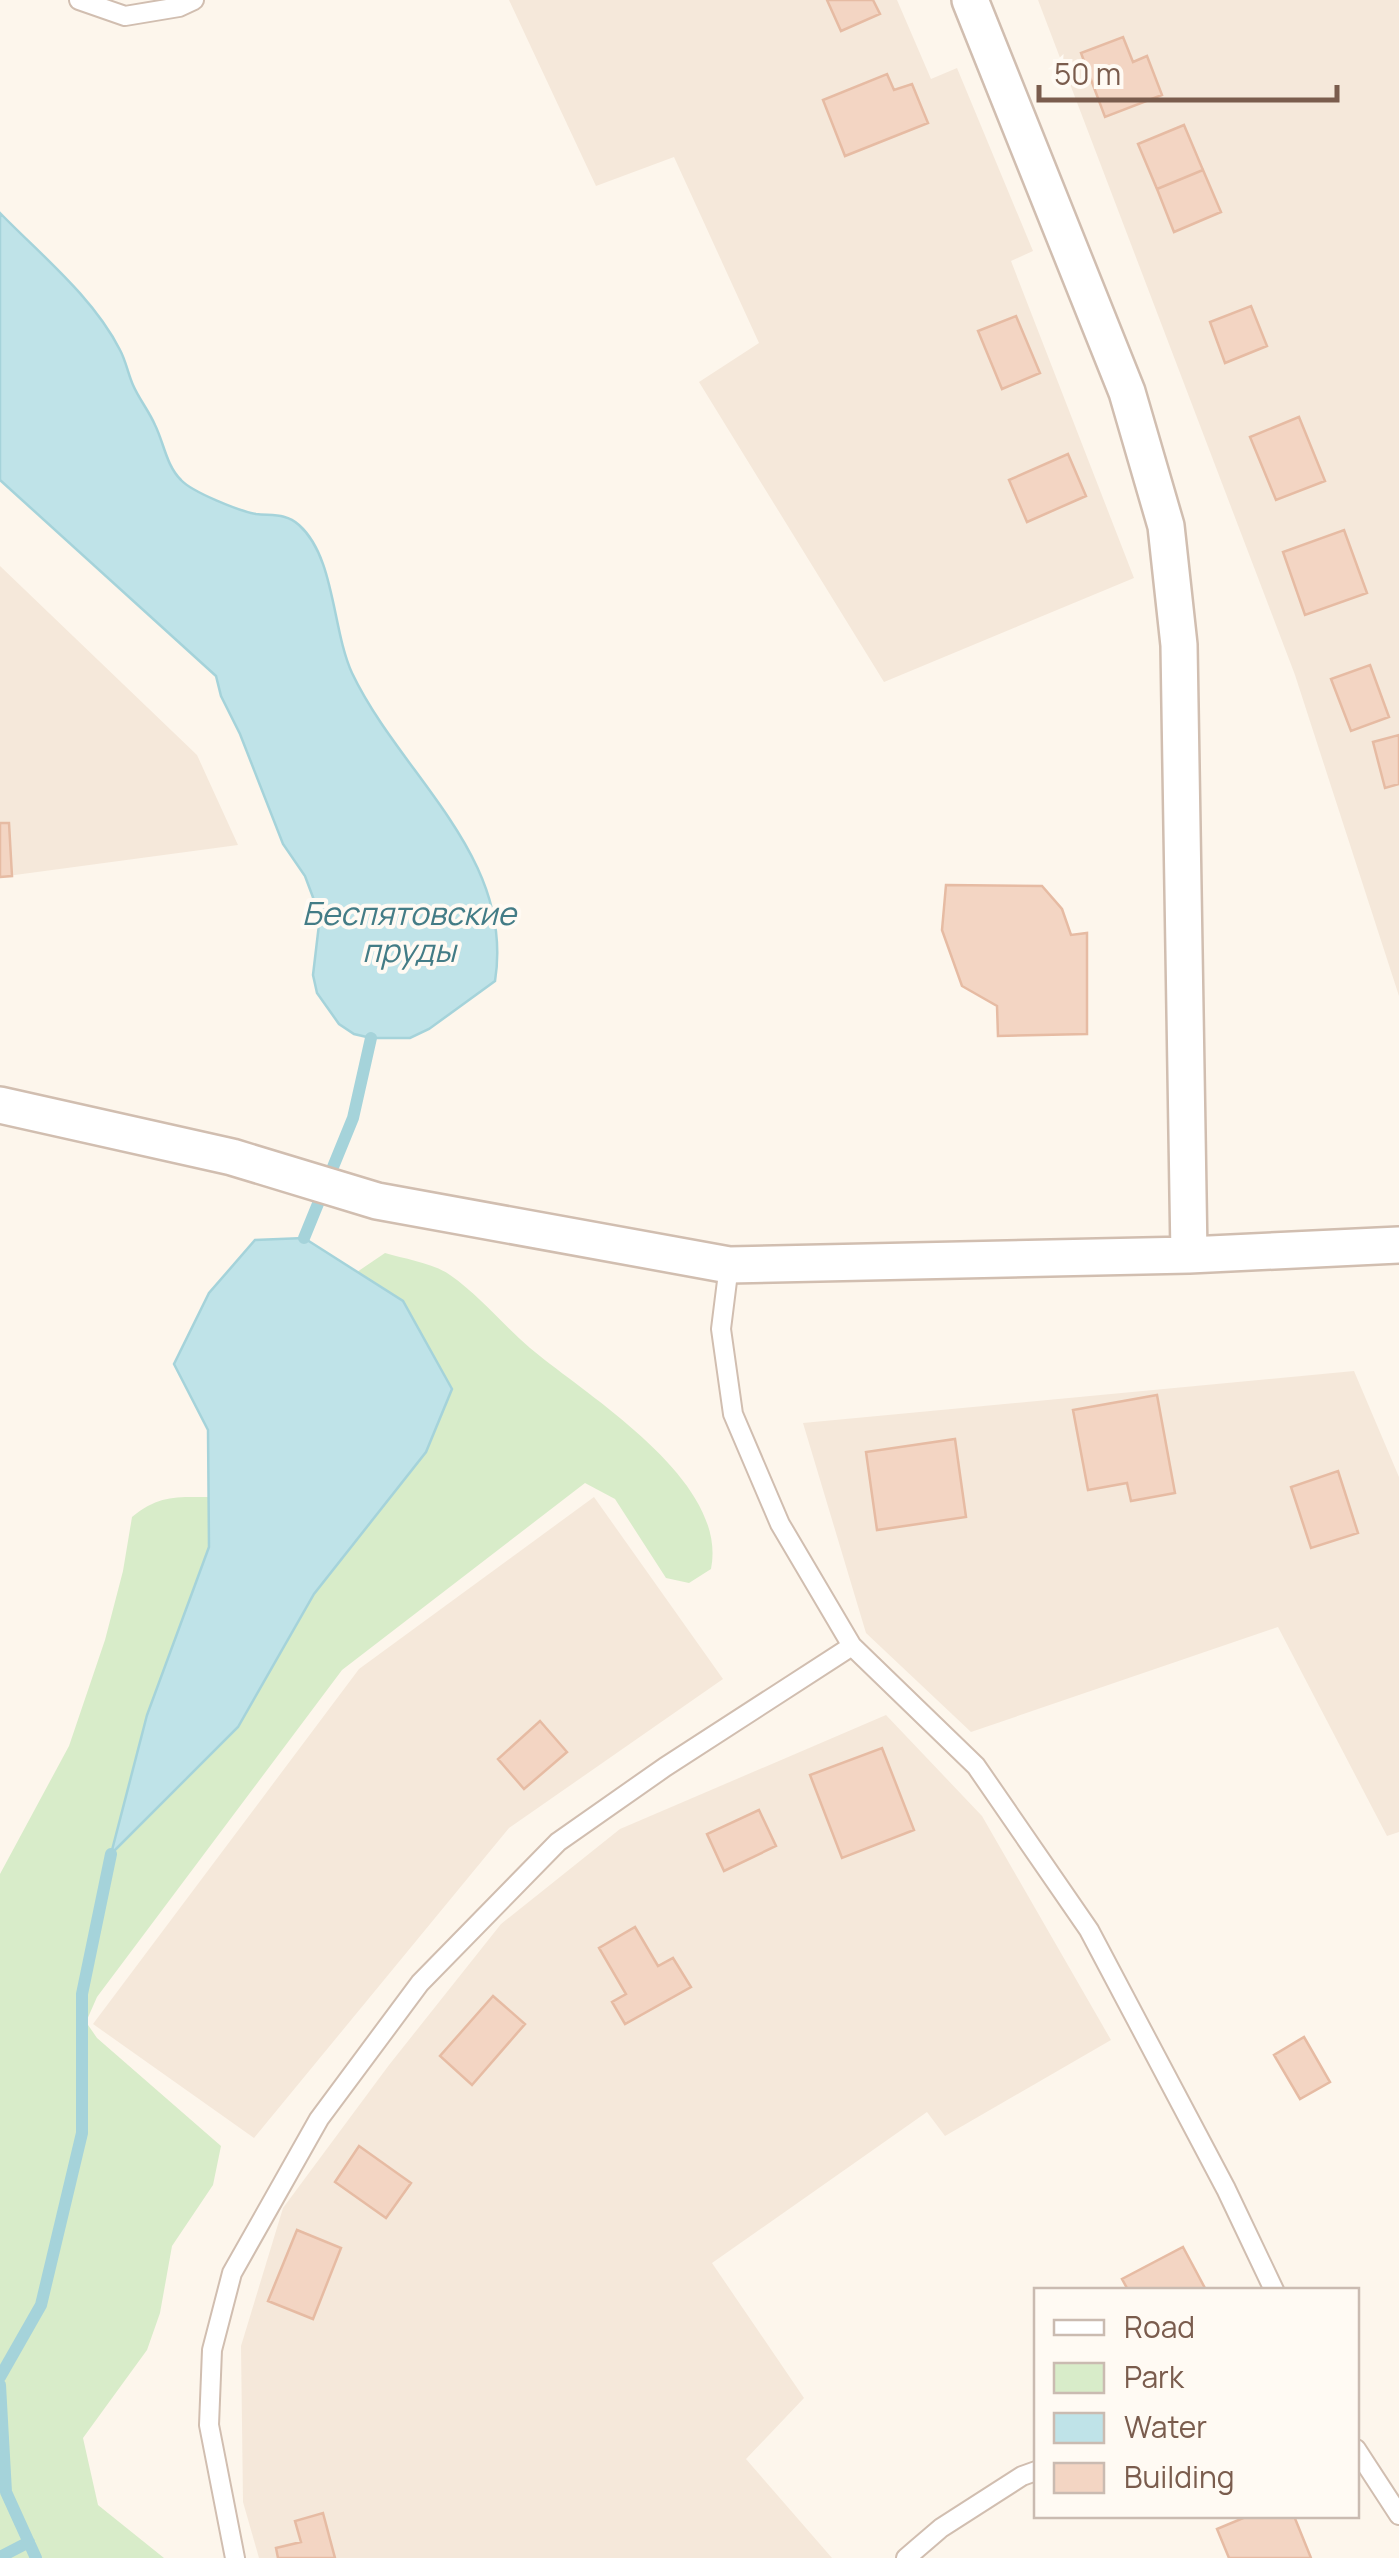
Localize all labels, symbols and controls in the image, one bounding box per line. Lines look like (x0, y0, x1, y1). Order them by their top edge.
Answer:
scale bar (1039, 40, 1336, 102)
text: 50 m (1054, 53, 1121, 94)
water label: Беспятовские пруды (302, 891, 518, 972)
legend (1034, 2288, 1359, 2518)
text: Road (1124, 2306, 1195, 2347)
text: Park (1124, 2356, 1185, 2397)
text: Water (1124, 2406, 1207, 2447)
text: Building (1124, 2456, 1235, 2497)

